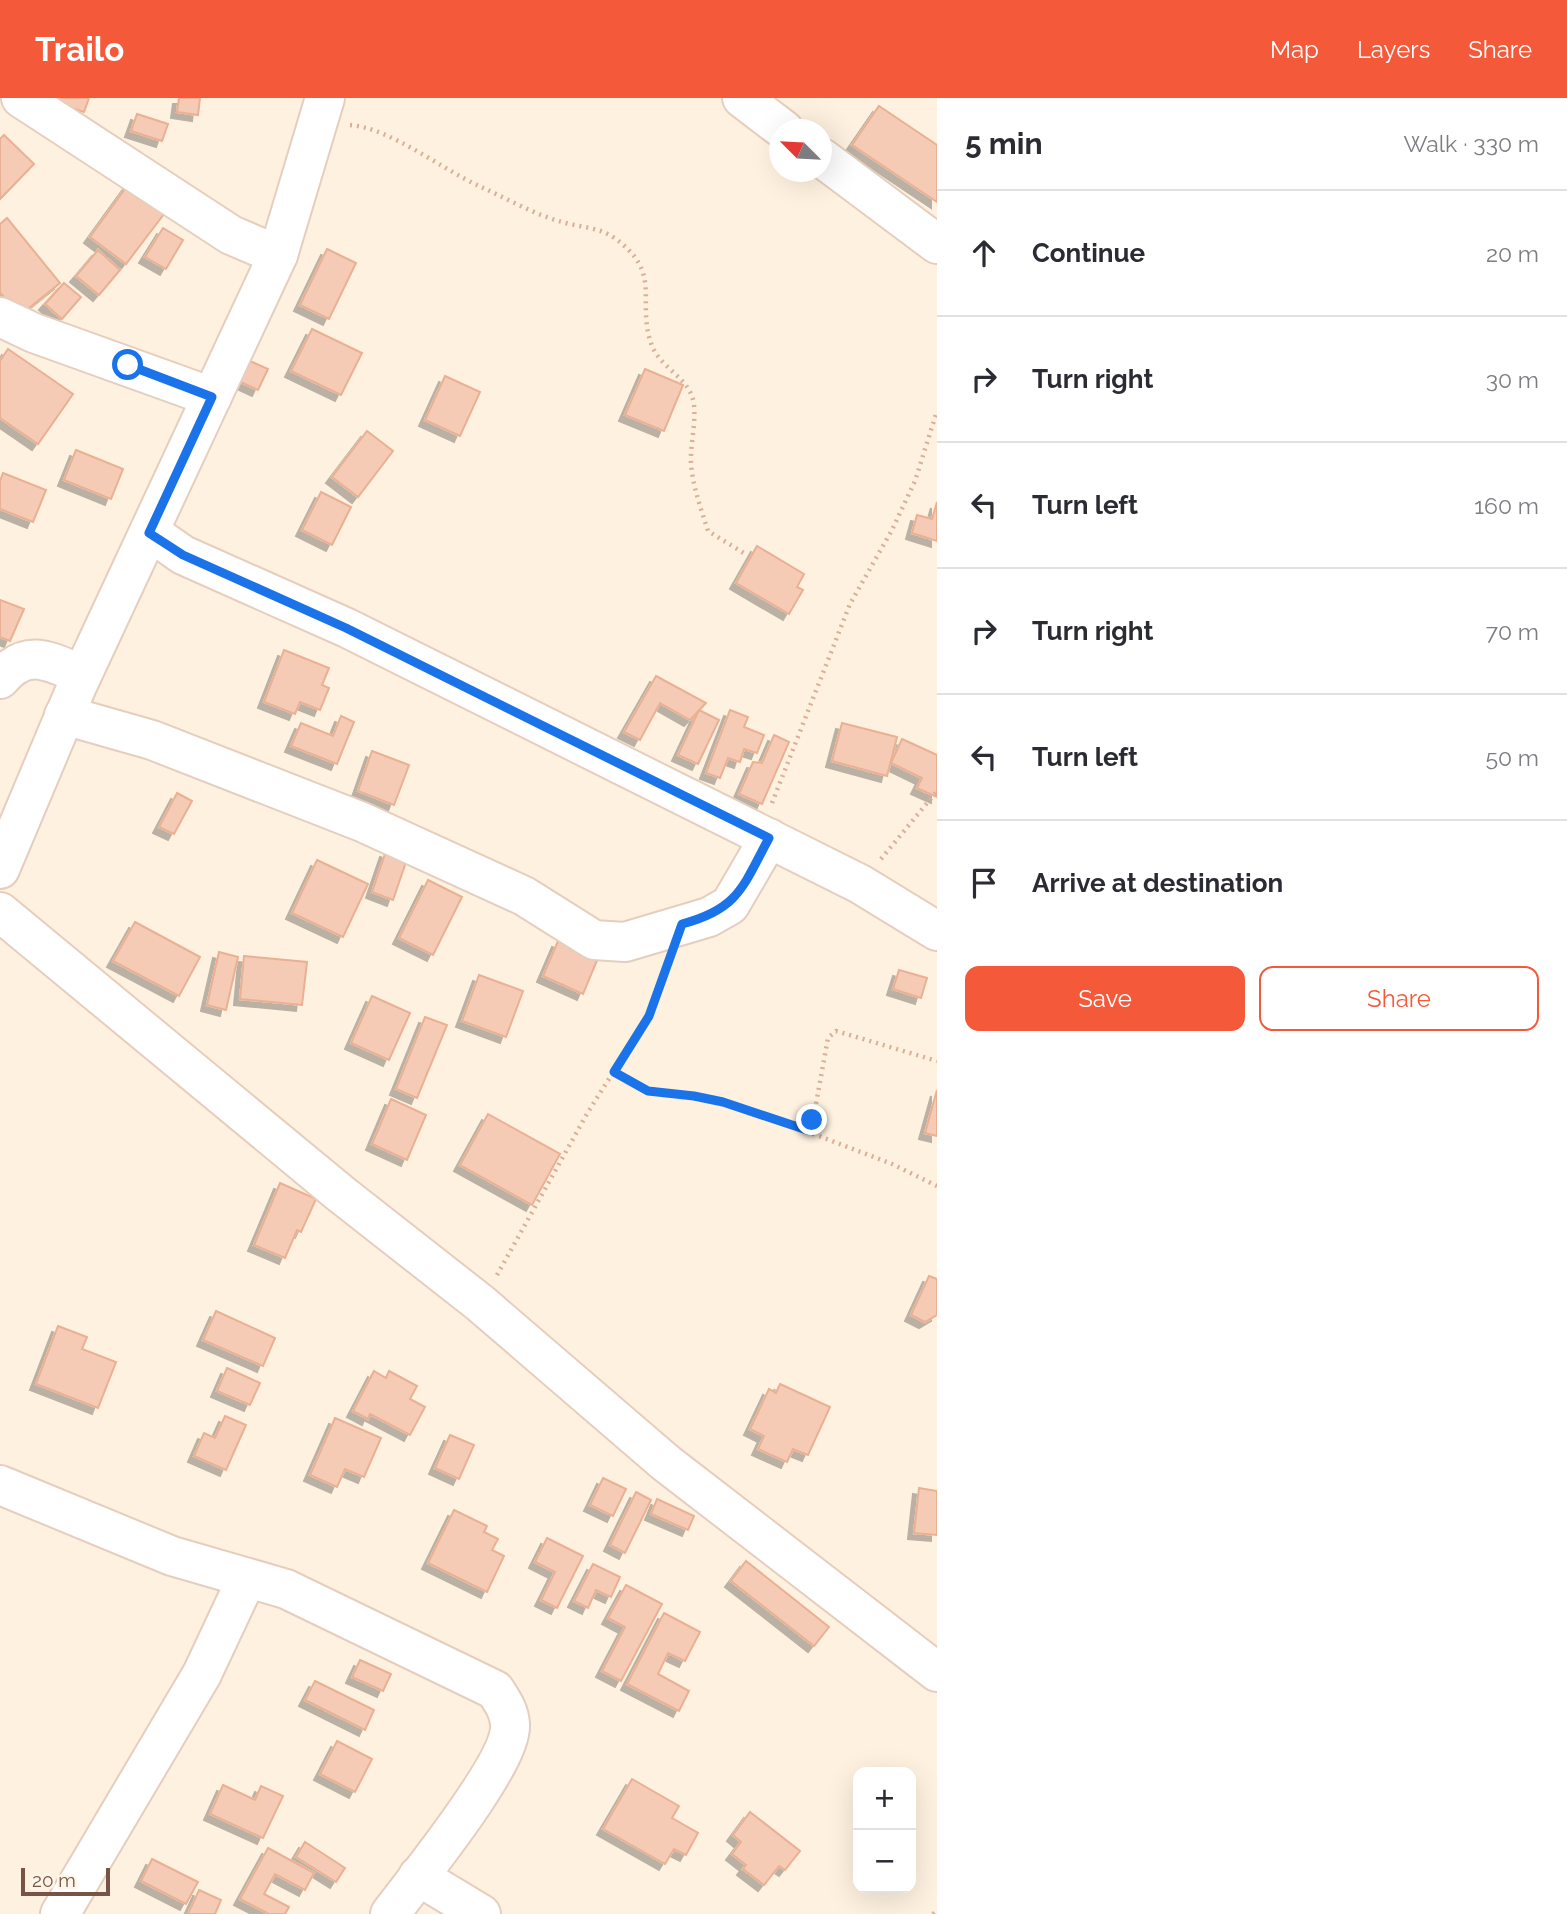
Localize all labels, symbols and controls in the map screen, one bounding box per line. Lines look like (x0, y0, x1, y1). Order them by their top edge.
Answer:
text: Trailo (35, 30, 124, 69)
text: Map (1270, 35, 1319, 64)
text: Layers (1357, 35, 1430, 64)
text: Share (1468, 35, 1532, 64)
north arrow (769, 119, 832, 182)
text: 5 min (965, 126, 1043, 161)
text: Walk · 330 m (1403, 130, 1539, 157)
icon: ahead (965, 234, 1003, 272)
text: Continue (1032, 238, 1145, 268)
text: 20 m (1486, 240, 1539, 267)
route start (112, 349, 143, 380)
icon: right (965, 360, 1003, 398)
text: Turn right (1032, 364, 1153, 394)
text: 30 m (1486, 366, 1539, 393)
icon: left (965, 486, 1003, 524)
text: Turn left (1032, 490, 1138, 520)
text: 160 m (1474, 492, 1539, 519)
icon: right (965, 612, 1003, 650)
text: Turn right (1032, 616, 1153, 646)
text: 70 m (1486, 618, 1539, 645)
icon: left (965, 738, 1003, 776)
text: Turn left (1032, 742, 1138, 772)
text: 50 m (1485, 744, 1539, 771)
icon: arrive (965, 864, 1003, 902)
text: Arrive at destination (1032, 868, 1283, 898)
button: Save (965, 966, 1245, 1031)
button: Share (1259, 966, 1539, 1031)
route end (796, 1104, 827, 1135)
map controls (853, 1767, 916, 1893)
button: + (853, 1767, 916, 1830)
button: − (853, 1830, 916, 1893)
scale bar (21, 1865, 110, 1897)
text: 20 m (32, 1869, 76, 1891)

